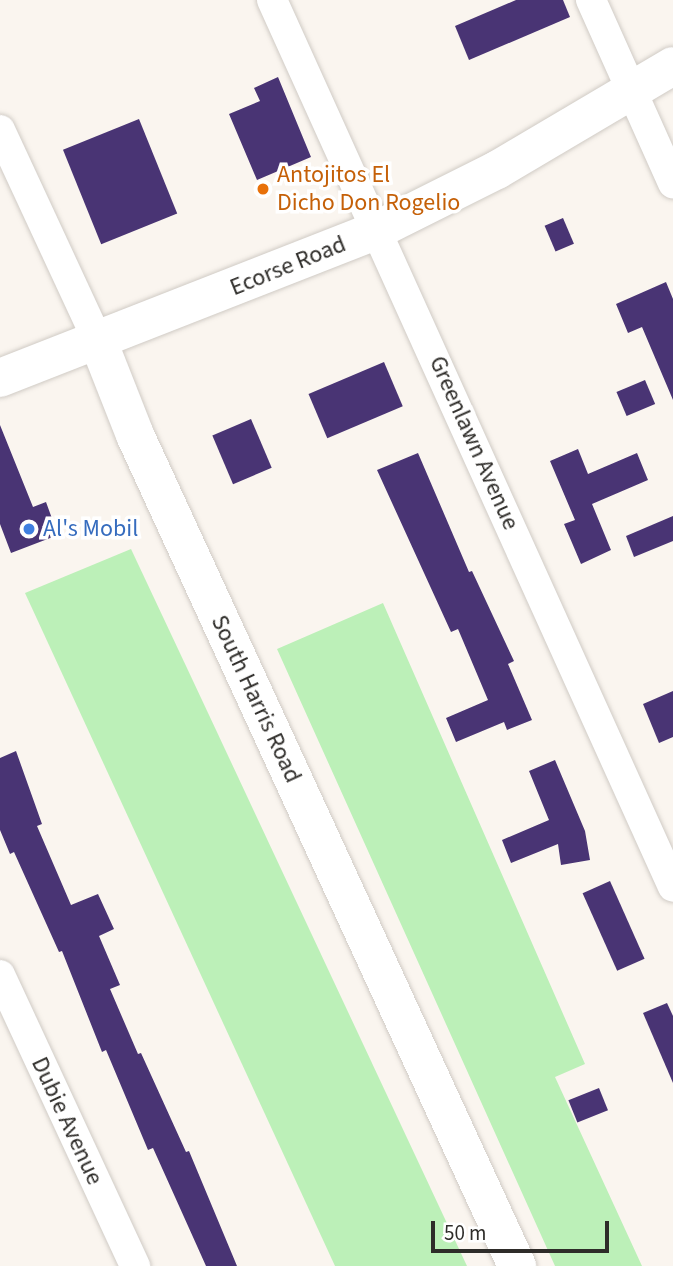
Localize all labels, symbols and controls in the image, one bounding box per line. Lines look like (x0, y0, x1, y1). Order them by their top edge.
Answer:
place label: Antojitos El Dicho Don Rogelio (277, 161, 460, 217)
marker: Antojitos El Dicho Don Rogelio (255, 181, 271, 197)
street label: Ecorse Road (226, 230, 350, 302)
street label: Greenlawn Avenue (423, 352, 525, 534)
place label: Al's Mobil (43, 515, 138, 543)
marker: Al's Mobil (21, 521, 37, 537)
street label: South Harris Road (205, 611, 307, 787)
street label: Dubie Avenue (25, 1053, 109, 1189)
scale bar (435, 1206, 614, 1250)
text: 50 m (444, 1218, 486, 1248)

